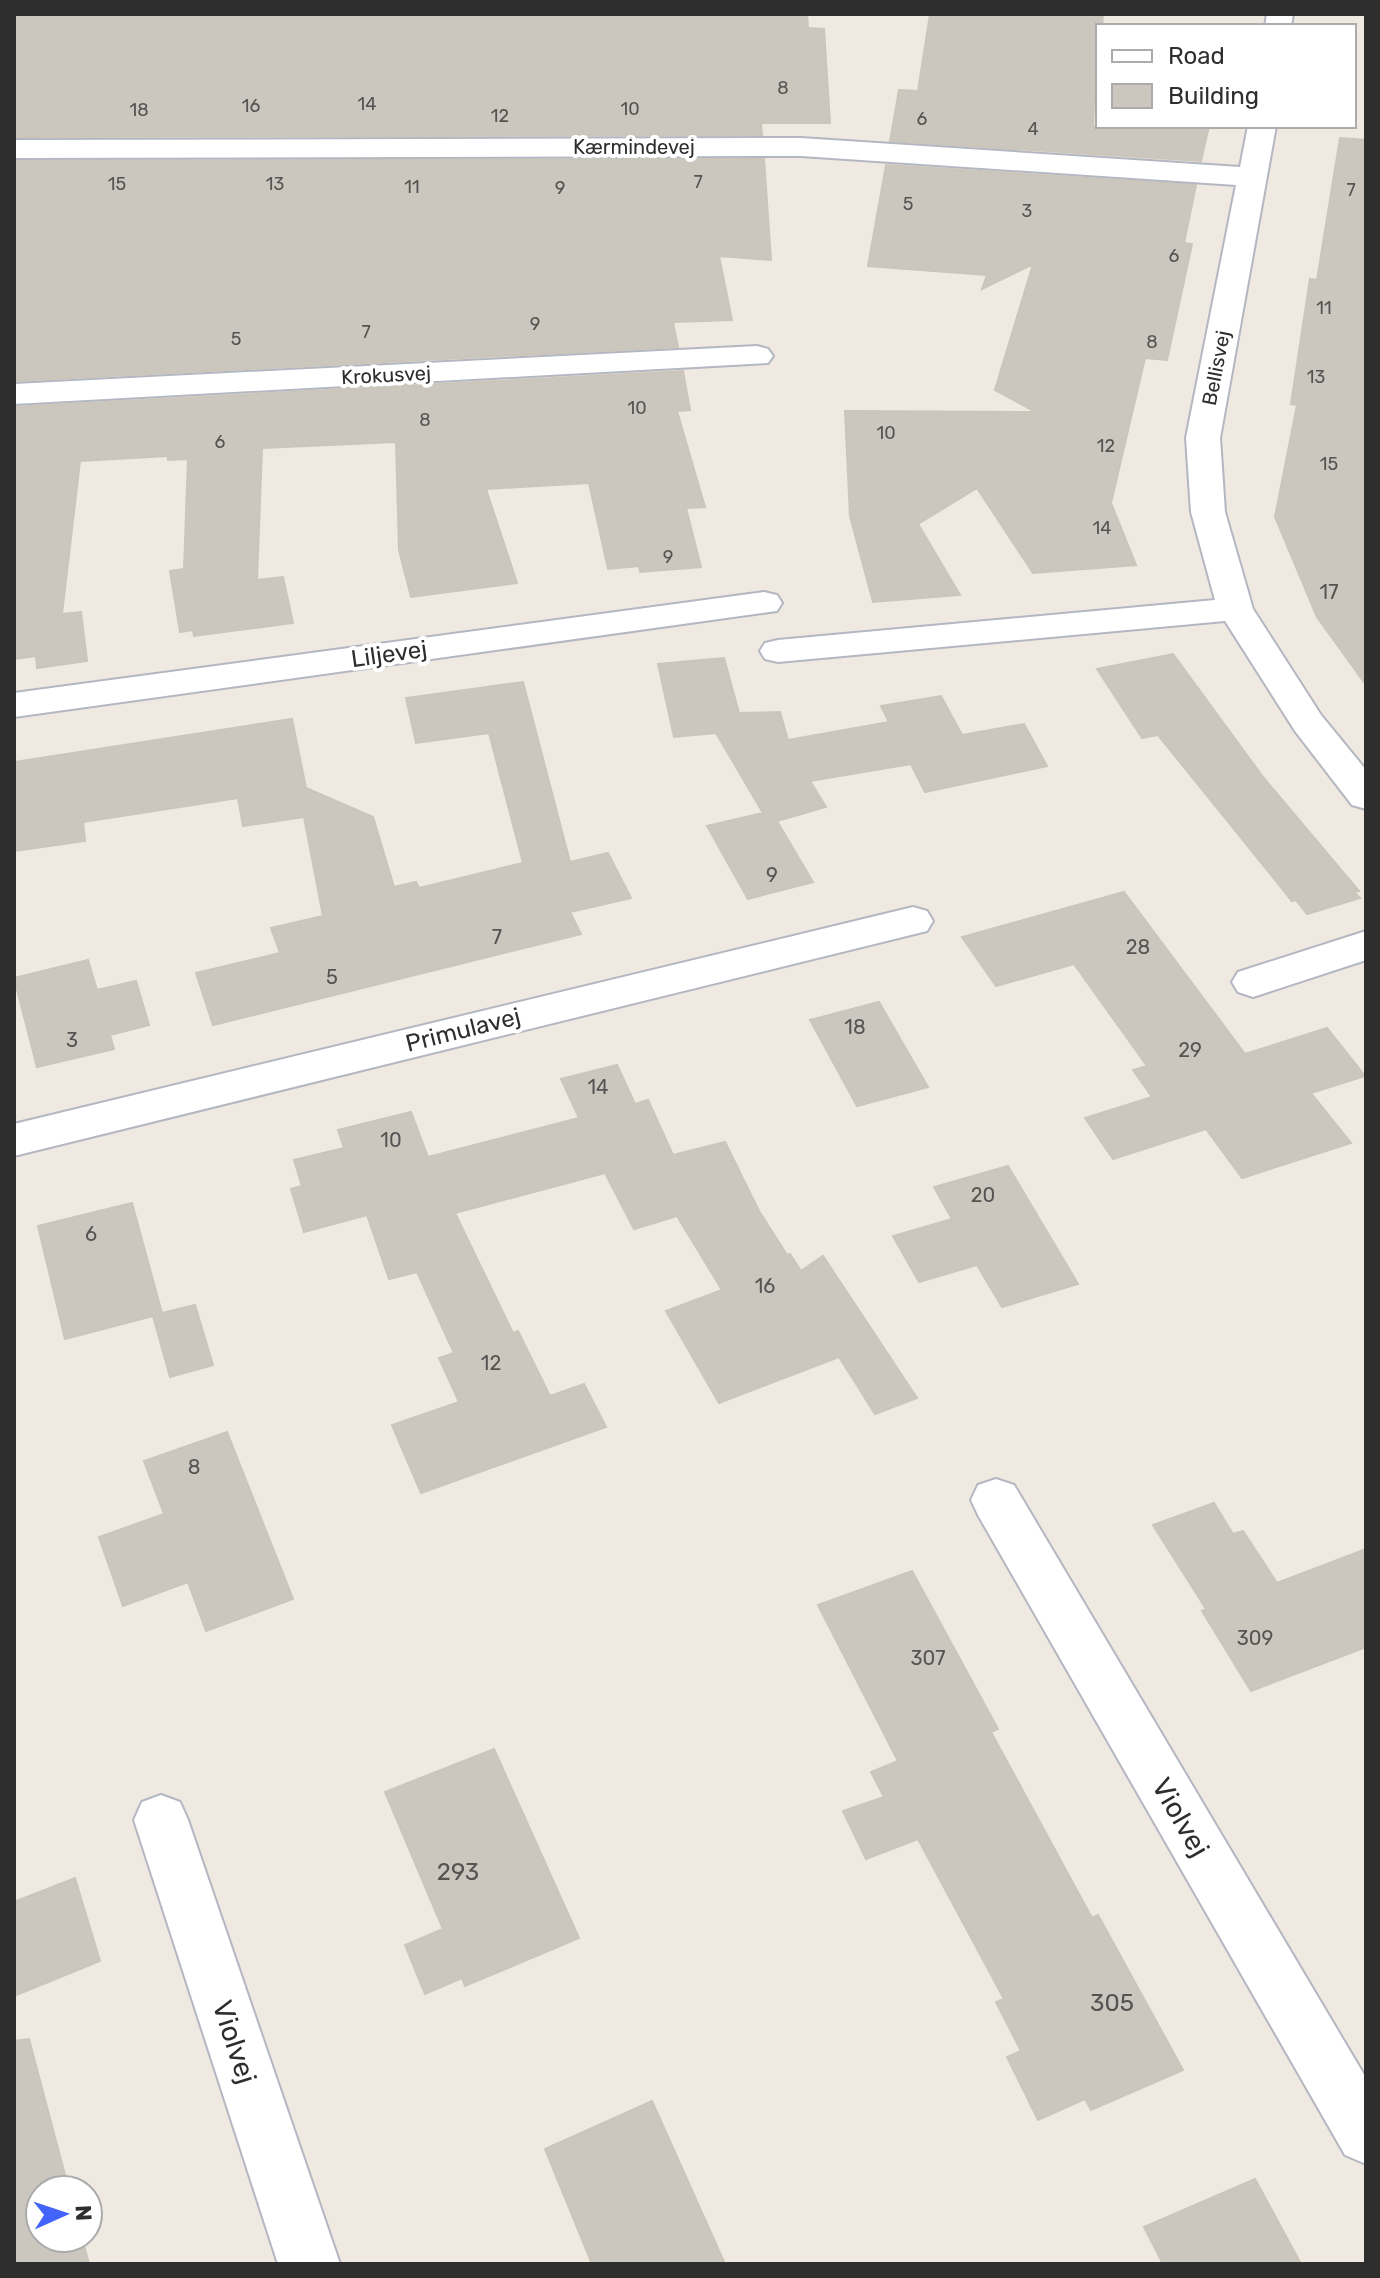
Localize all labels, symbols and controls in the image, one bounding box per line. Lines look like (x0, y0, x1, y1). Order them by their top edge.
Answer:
legend (1096, 24, 1356, 128)
text: Road (1168, 42, 1225, 70)
house number: 8 (777, 77, 789, 99)
text: Building (1168, 82, 1259, 110)
house number: 14 (358, 93, 376, 115)
house number: 16 (242, 95, 260, 117)
house number: 10 (620, 98, 640, 120)
house number: 18 (129, 99, 149, 121)
house number: 12 (491, 105, 509, 127)
house number: 6 (917, 108, 928, 130)
house number: 4 (1027, 118, 1039, 140)
street label: Kærmindevej (573, 135, 695, 159)
house number: 7 (693, 171, 703, 193)
house number: 15 (108, 173, 126, 195)
house number: 13 (266, 173, 284, 195)
house number: 11 (404, 176, 420, 198)
house number: 9 (555, 177, 565, 199)
house number: 7 (1346, 179, 1356, 201)
house number: 5 (903, 193, 913, 215)
house number: 3 (1022, 200, 1032, 222)
house number: 6 (1169, 245, 1180, 267)
house number: 11 (1316, 297, 1332, 319)
house number: 9 (530, 313, 540, 335)
house number: 7 (361, 321, 371, 343)
house number: 5 (231, 328, 241, 350)
street label: Bellisvej (1197, 328, 1235, 408)
house number: 8 (1146, 331, 1158, 353)
street label: Krokusvej (340, 361, 432, 389)
house number: 13 (1307, 366, 1325, 388)
house number: 10 (627, 397, 647, 419)
house number: 8 (419, 409, 431, 431)
house number: 10 (876, 422, 896, 444)
house number: 6 (215, 431, 226, 453)
house number: 12 (1097, 435, 1115, 457)
house number: 15 (1320, 453, 1338, 475)
house number: 14 (1093, 517, 1111, 539)
house number: 9 (663, 546, 673, 568)
house number: 17 (1320, 580, 1338, 604)
street label: Liljevej (349, 635, 429, 673)
house number: 9 (766, 863, 778, 887)
house number: 7 (492, 925, 502, 949)
house number: 28 (1126, 935, 1150, 959)
house number: 5 (326, 965, 338, 989)
street label: Primulavej (403, 1002, 523, 1058)
house number: 18 (844, 1015, 866, 1039)
house number: 3 (66, 1028, 78, 1052)
house number: 29 (1178, 1038, 1202, 1062)
house number: 14 (588, 1075, 608, 1099)
house number: 10 (380, 1128, 402, 1152)
house number: 20 (971, 1183, 995, 1207)
house number: 6 (85, 1222, 97, 1246)
house number: 16 (755, 1274, 775, 1298)
house number: 12 (481, 1351, 501, 1375)
house number: 8 (188, 1455, 200, 1479)
house number: 309 (1237, 1626, 1273, 1650)
house number: 307 (911, 1646, 945, 1670)
street label: Violvej (1145, 1772, 1216, 1863)
house number: 293 (437, 1858, 479, 1886)
house number: 305 (1090, 1989, 1134, 2017)
street label: Violvej (206, 1996, 263, 2088)
north arrow (24, 2174, 104, 2254)
text: N (70, 2204, 97, 2222)

